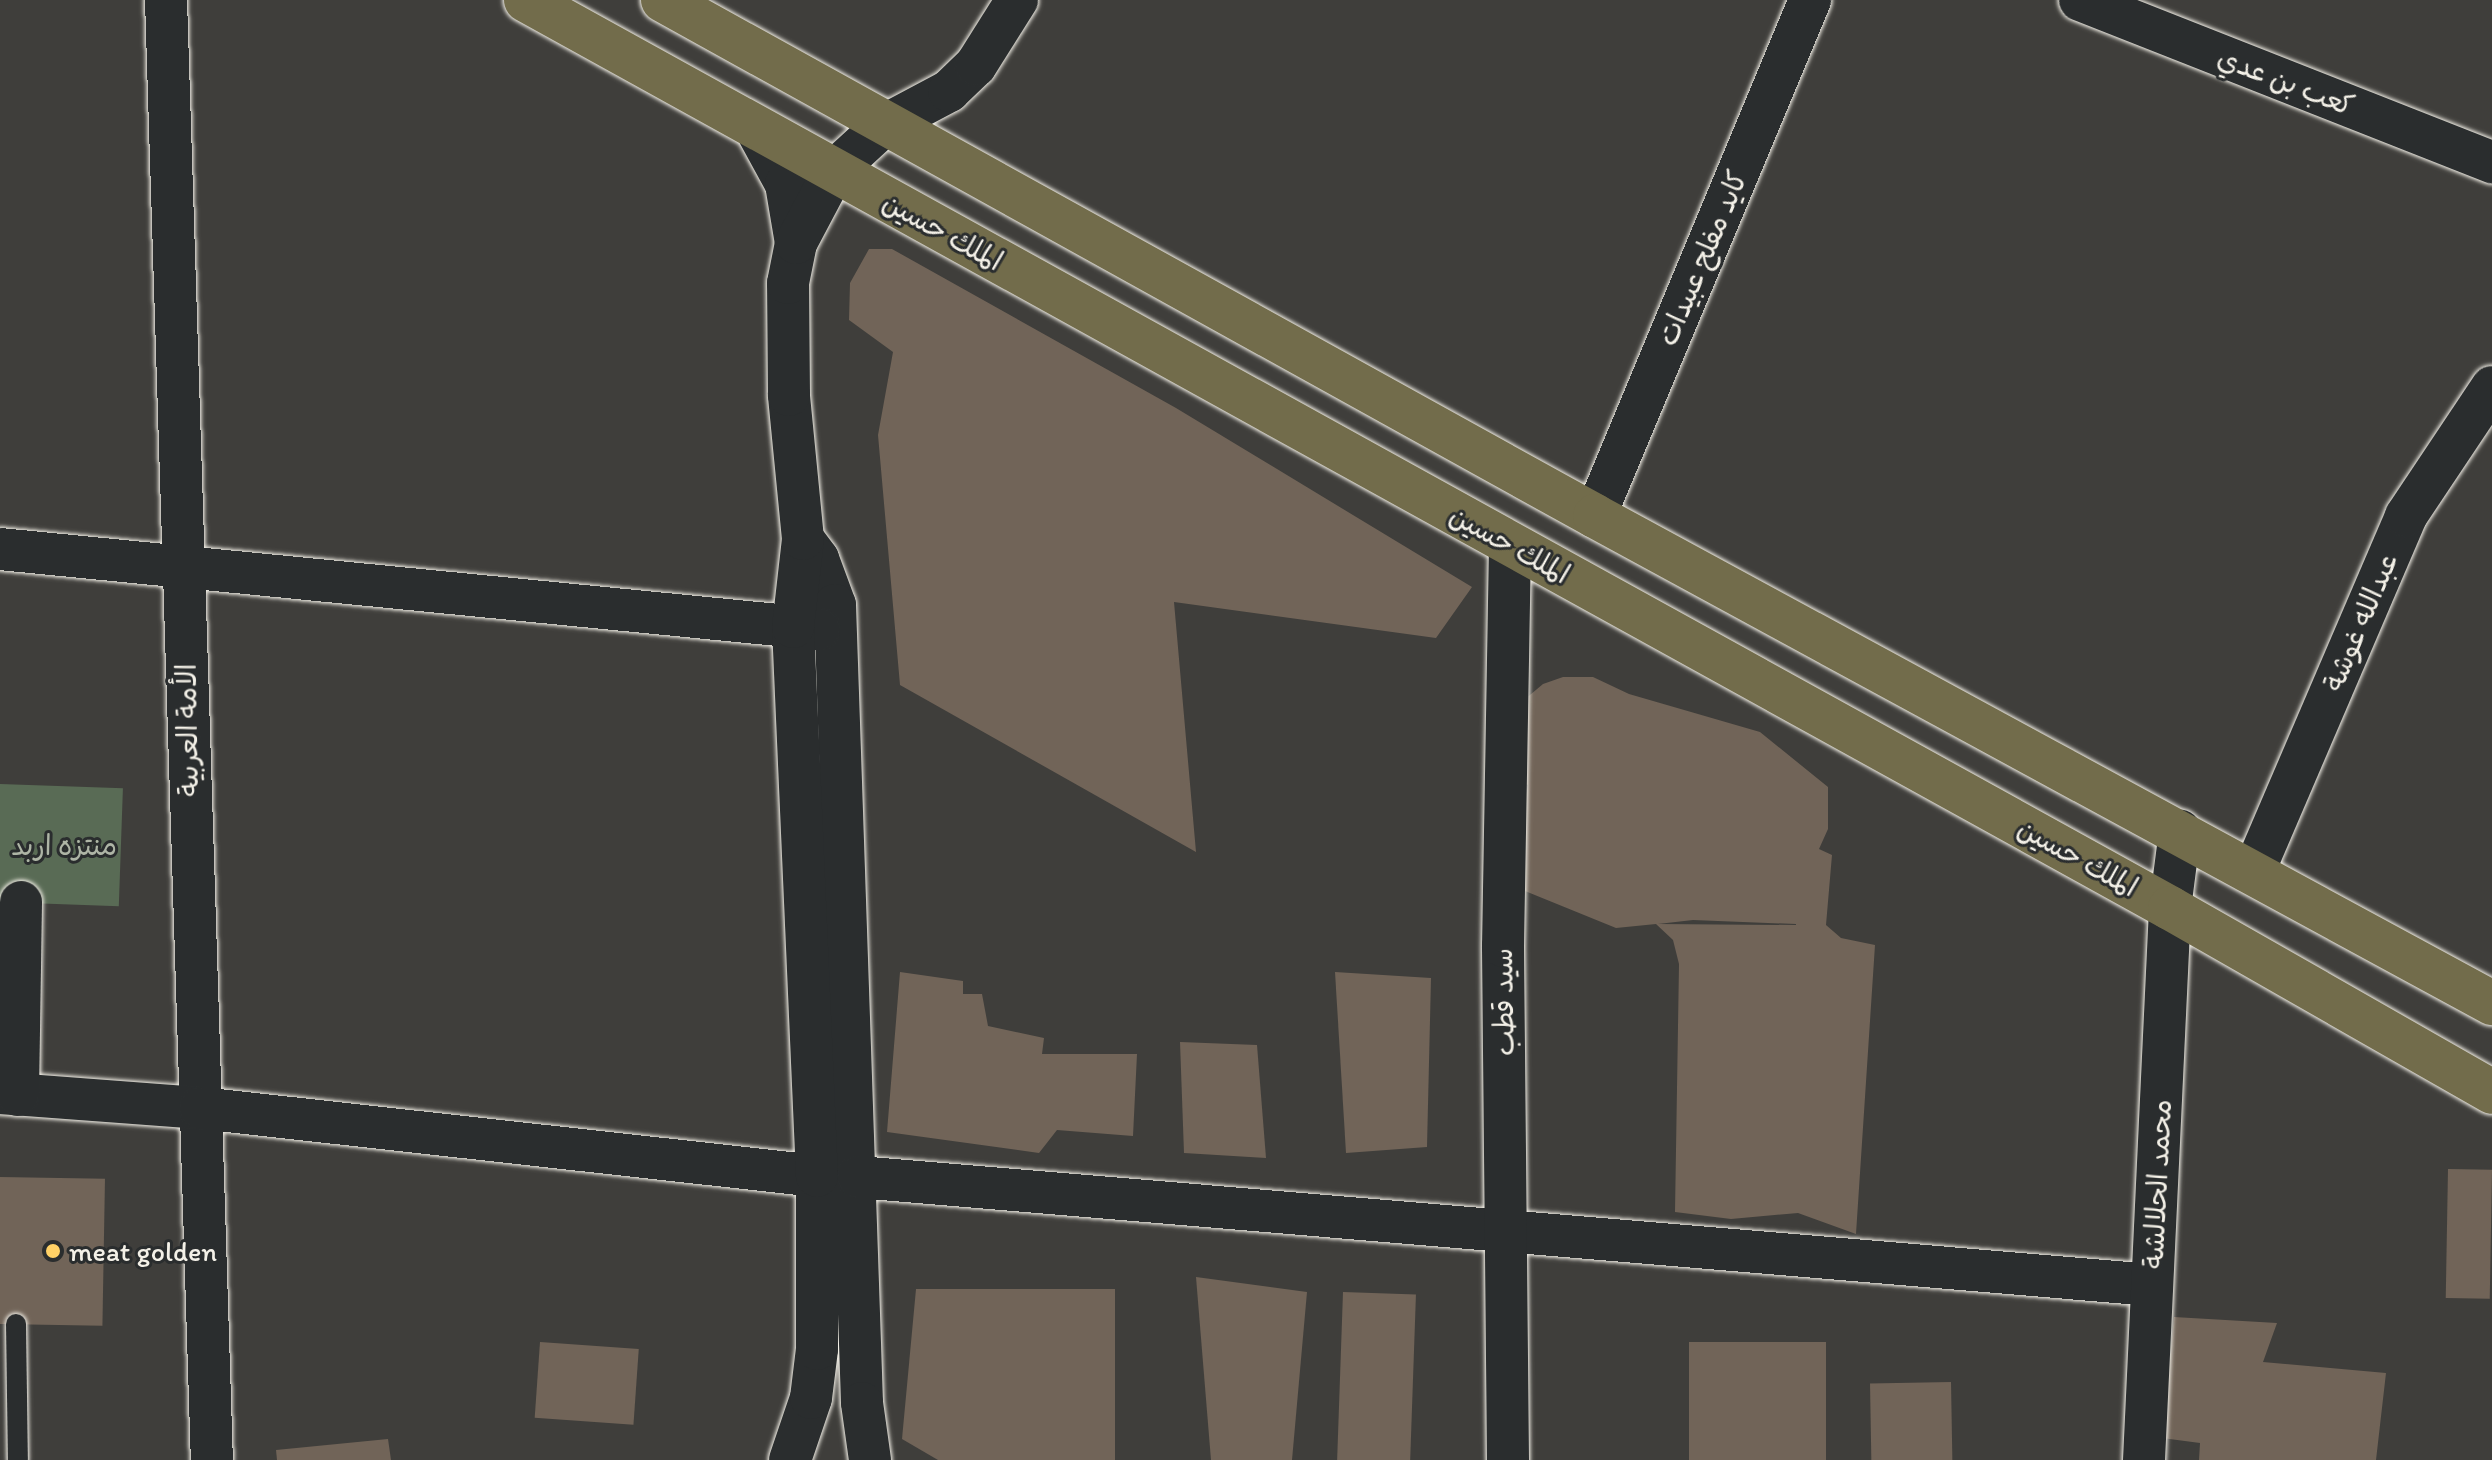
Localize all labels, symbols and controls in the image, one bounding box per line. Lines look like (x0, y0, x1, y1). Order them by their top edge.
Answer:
street label: كعب بن عدي (2213, 40, 2359, 122)
street label: كايد مفلح عبيدات (1650, 165, 1754, 351)
street label: الملك حسين (877, 184, 1009, 278)
street label: الملك حسين (1444, 497, 1576, 591)
street label: عبدالله غوشة (2316, 548, 2404, 696)
street label: الأمة العربية (169, 663, 205, 797)
street label: الملك حسين (2012, 810, 2144, 904)
park label: منتزه اربد (11, 828, 117, 862)
street label: سيد قطب (1485, 948, 1521, 1056)
street label: محمد الحلالشة (2136, 1098, 2178, 1270)
place label: meat golden (69, 1234, 217, 1268)
marker: meat golden (44, 1242, 62, 1260)

